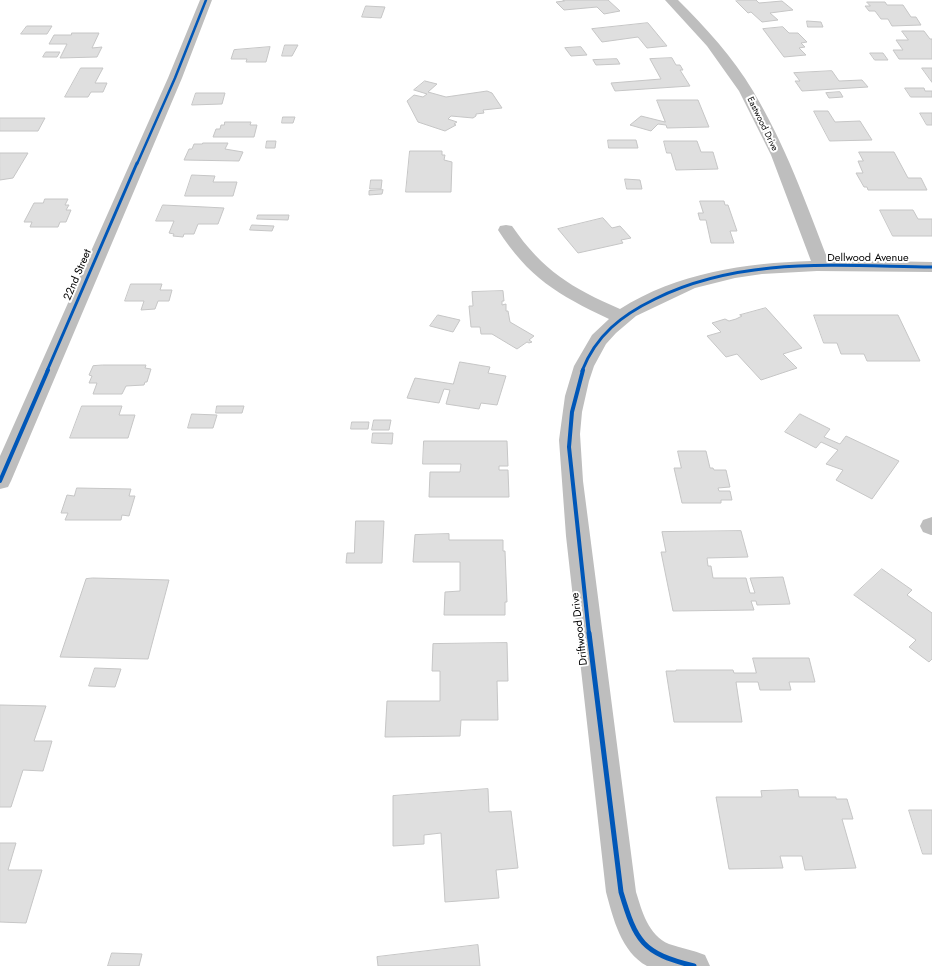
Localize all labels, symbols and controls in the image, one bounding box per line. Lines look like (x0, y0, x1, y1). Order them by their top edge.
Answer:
street label: Eastwood Drive (744, 95, 780, 153)
street label: 22nd Street (61, 248, 95, 302)
street label: Dellwood Avenue (827, 251, 909, 265)
street label: Driftwood Drive (569, 592, 591, 666)

